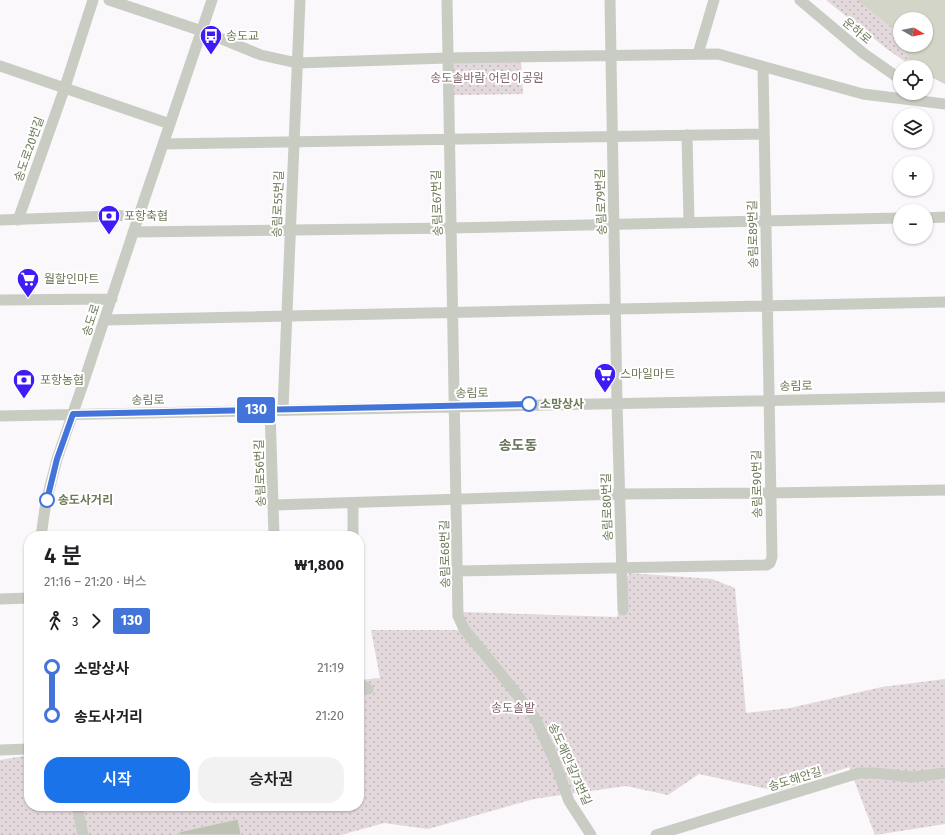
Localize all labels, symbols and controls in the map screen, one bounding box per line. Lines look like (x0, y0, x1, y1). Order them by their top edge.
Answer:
north arrow (893, 12, 933, 52)
map controls (893, 12, 933, 244)
street label: 운하로 (840, 15, 874, 47)
bus stop icon: 송도교 (198, 23, 224, 56)
place label: 송도교 (226, 29, 259, 43)
button: locate (893, 60, 933, 100)
park label: 송도솔바람 어린이공원 (430, 71, 544, 85)
button: layers (893, 108, 933, 148)
street label: 송도로20번길 (11, 115, 47, 183)
button: + (893, 156, 933, 196)
street label: 송림로79번길 (593, 168, 609, 236)
street label: 송림로67번길 (429, 169, 445, 237)
street label: 송림로55번길 (270, 170, 286, 238)
street label: 송림로89번길 (745, 200, 761, 268)
bank icon: 포항축협 (96, 203, 122, 236)
button: − (893, 204, 933, 244)
place label: 포항축협 (124, 209, 168, 223)
supermarket icon: 월할인마트 (15, 266, 41, 299)
place label: 월할인마트 (44, 272, 99, 286)
street label: 송도로 (79, 302, 103, 338)
supermarket icon: 스마일마트 (592, 361, 618, 394)
bank icon: 포항농협 (11, 367, 37, 400)
place label: 스마일마트 (620, 367, 675, 381)
place label: 포항농협 (40, 373, 84, 387)
street label: 송림로 (779, 379, 813, 393)
street label: 송림로 (455, 386, 489, 400)
street label: 송림로 (131, 393, 165, 407)
marker: 소망상사 (521, 396, 537, 412)
line badge: 130 (233, 397, 279, 423)
place label: 소망상사 (540, 397, 584, 411)
text: 130 (245, 401, 267, 418)
district label: 송도동 (499, 437, 537, 454)
street label: 송림로56번길 (252, 439, 268, 507)
street label: 송림로90번길 (749, 450, 765, 518)
street label: 송림로80번길 (599, 473, 615, 541)
marker: 송도사거리 (39, 492, 55, 508)
place label: 송도사거리 (58, 493, 113, 507)
street label: 송림로68번길 (437, 520, 453, 588)
text: 4 분 (44, 542, 82, 569)
text: ₩1,800 (295, 556, 344, 574)
text: 21:16 – 21:20 · 버스 (44, 574, 147, 589)
icon: walk (44, 610, 66, 632)
icon: forward (85, 610, 107, 632)
text: 130 (121, 612, 142, 629)
text: 3 (72, 614, 79, 629)
text: 소망상사 (74, 660, 129, 678)
text: 21:19 (317, 660, 344, 675)
park label: 송도솔밭 (491, 701, 535, 715)
text: 송도사거리 (74, 708, 143, 726)
text: 21:20 (315, 708, 344, 723)
street label: 송도해안길73번길 (546, 721, 594, 807)
button: 시작 (44, 757, 190, 803)
button: 승차권 (198, 757, 344, 803)
street label: 송도해안길 (767, 764, 823, 794)

